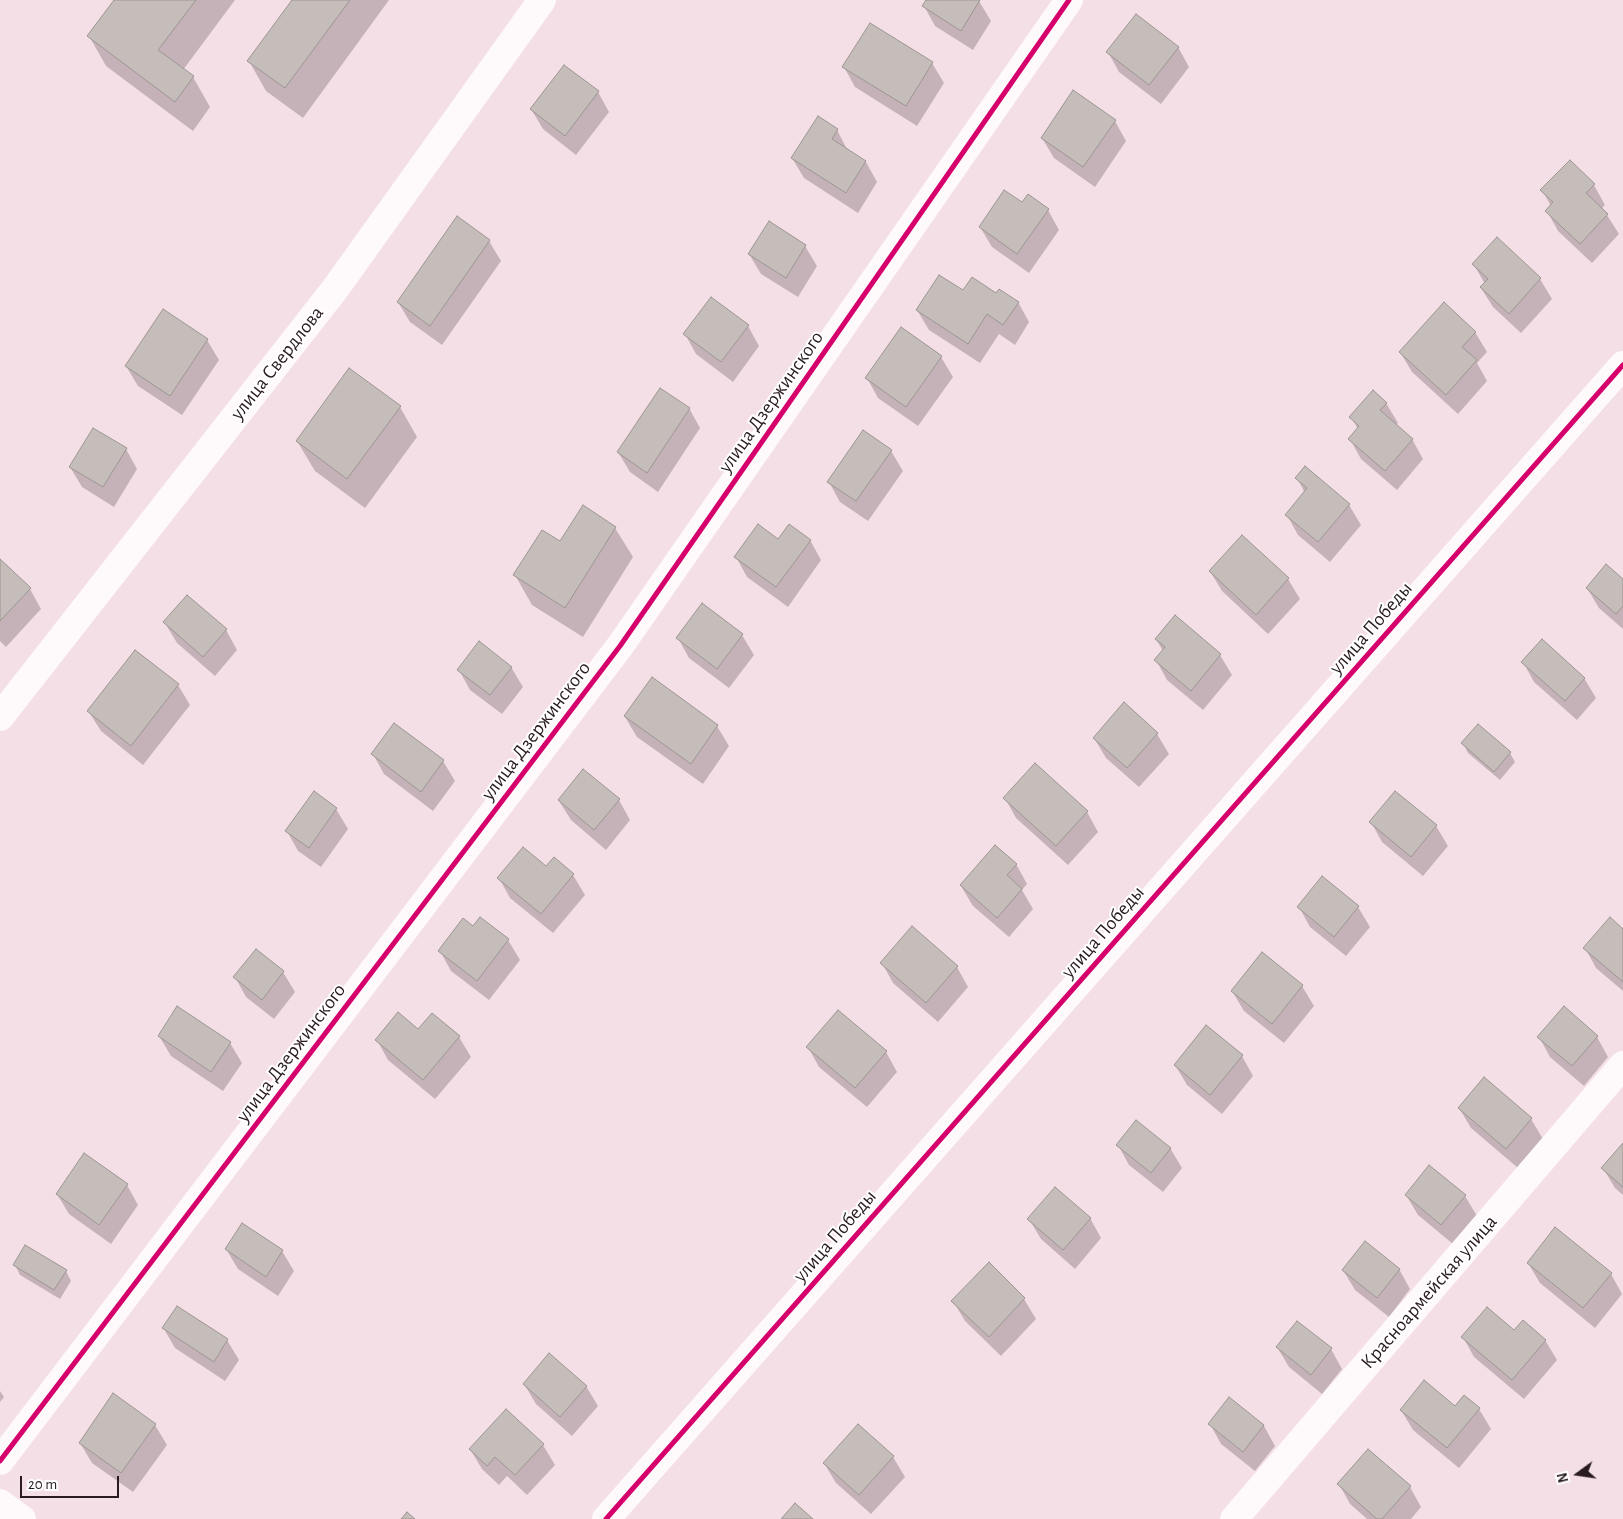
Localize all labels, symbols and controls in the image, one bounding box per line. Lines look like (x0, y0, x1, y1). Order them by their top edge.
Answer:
street label: улица Свердлова (225, 301, 329, 425)
street label: улица Дзержинского (713, 327, 829, 477)
street label: улица Победы (1324, 577, 1418, 679)
street label: улица Дзержинского (476, 657, 596, 805)
street label: улица Победы (1056, 881, 1150, 983)
street label: улица Дзержинского (231, 979, 351, 1127)
street label: улица Победы (788, 1185, 882, 1287)
street label: Красноармейская улица (1356, 1210, 1502, 1374)
north arrow (1553, 1449, 1603, 1499)
scale bar (22, 1466, 121, 1498)
text: N (1555, 1471, 1571, 1484)
text: 20 m (28, 1477, 57, 1492)

